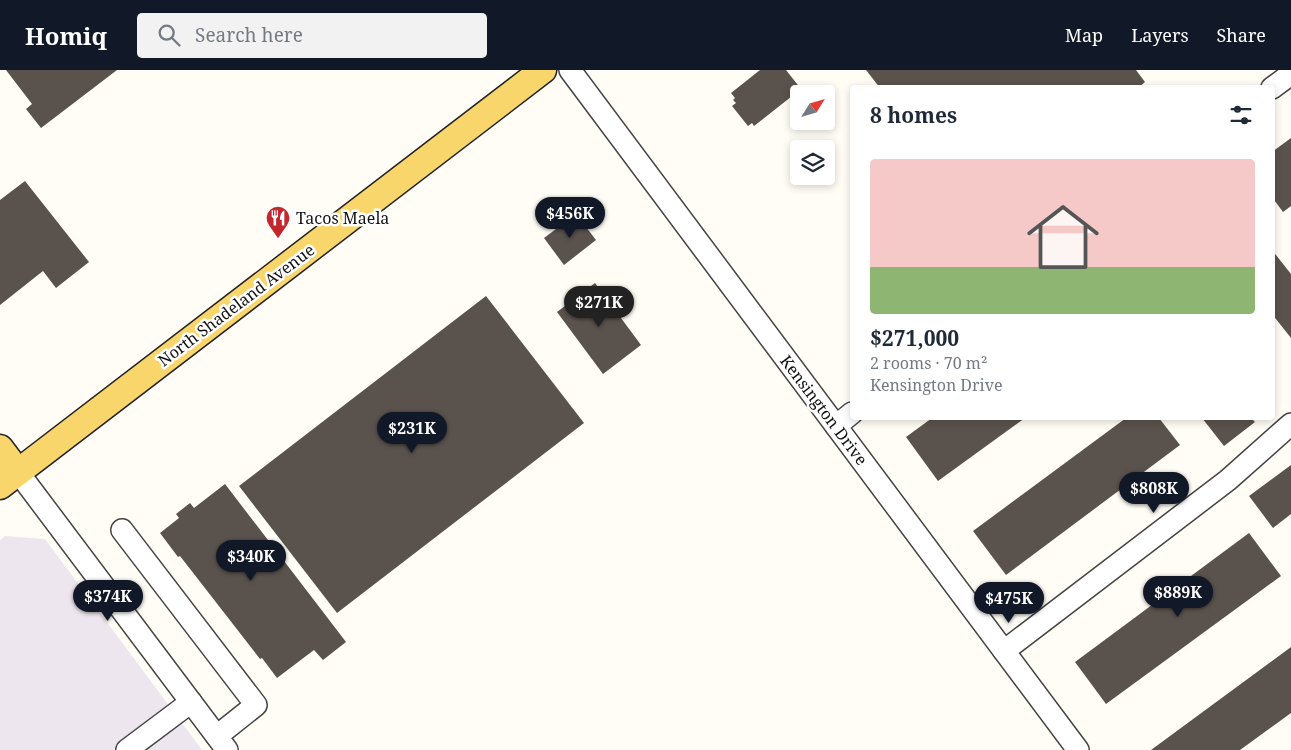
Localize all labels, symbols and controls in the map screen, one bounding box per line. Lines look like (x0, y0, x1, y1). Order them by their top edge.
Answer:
search box (137, 13, 487, 58)
text: Homiq (25, 19, 107, 52)
icon: search (155, 21, 183, 49)
text: Search here (195, 22, 303, 48)
text: Map (1065, 23, 1103, 47)
text: Layers (1131, 23, 1189, 47)
text: Share (1217, 23, 1266, 47)
north arrow (790, 85, 835, 130)
map controls (790, 85, 835, 185)
text: 8 homes (870, 101, 957, 129)
icon: filters (1227, 101, 1255, 129)
button: layers (790, 140, 835, 185)
icon: home (1018, 192, 1108, 282)
pin: $456K (535, 196, 605, 239)
text: $456K (546, 202, 594, 224)
restaurant icon: Tacos Maela (265, 205, 291, 239)
place label: Tacos Maela (296, 207, 389, 229)
street label: North Shadeland Avenue (153, 239, 319, 371)
pin: $271K (564, 286, 634, 328)
text: $271K (575, 291, 623, 313)
text: $271,000 (870, 324, 959, 352)
street label: Kensington Drive (775, 350, 873, 470)
text: 2 rooms · 70 m² (870, 352, 987, 374)
text: Kensington Drive (870, 374, 1002, 396)
pin: $231K (377, 412, 447, 454)
text: $231K (388, 417, 436, 439)
pin: $808K (1119, 472, 1189, 514)
text: $808K (1130, 477, 1178, 499)
pin: $340K (216, 540, 286, 582)
text: $340K (227, 545, 275, 567)
pin: $889K (1143, 576, 1213, 618)
pin: $374K (73, 580, 143, 622)
text: $889K (1154, 581, 1202, 603)
pin: $475K (974, 582, 1044, 624)
text: $374K (84, 585, 132, 607)
text: $475K (985, 587, 1033, 609)

